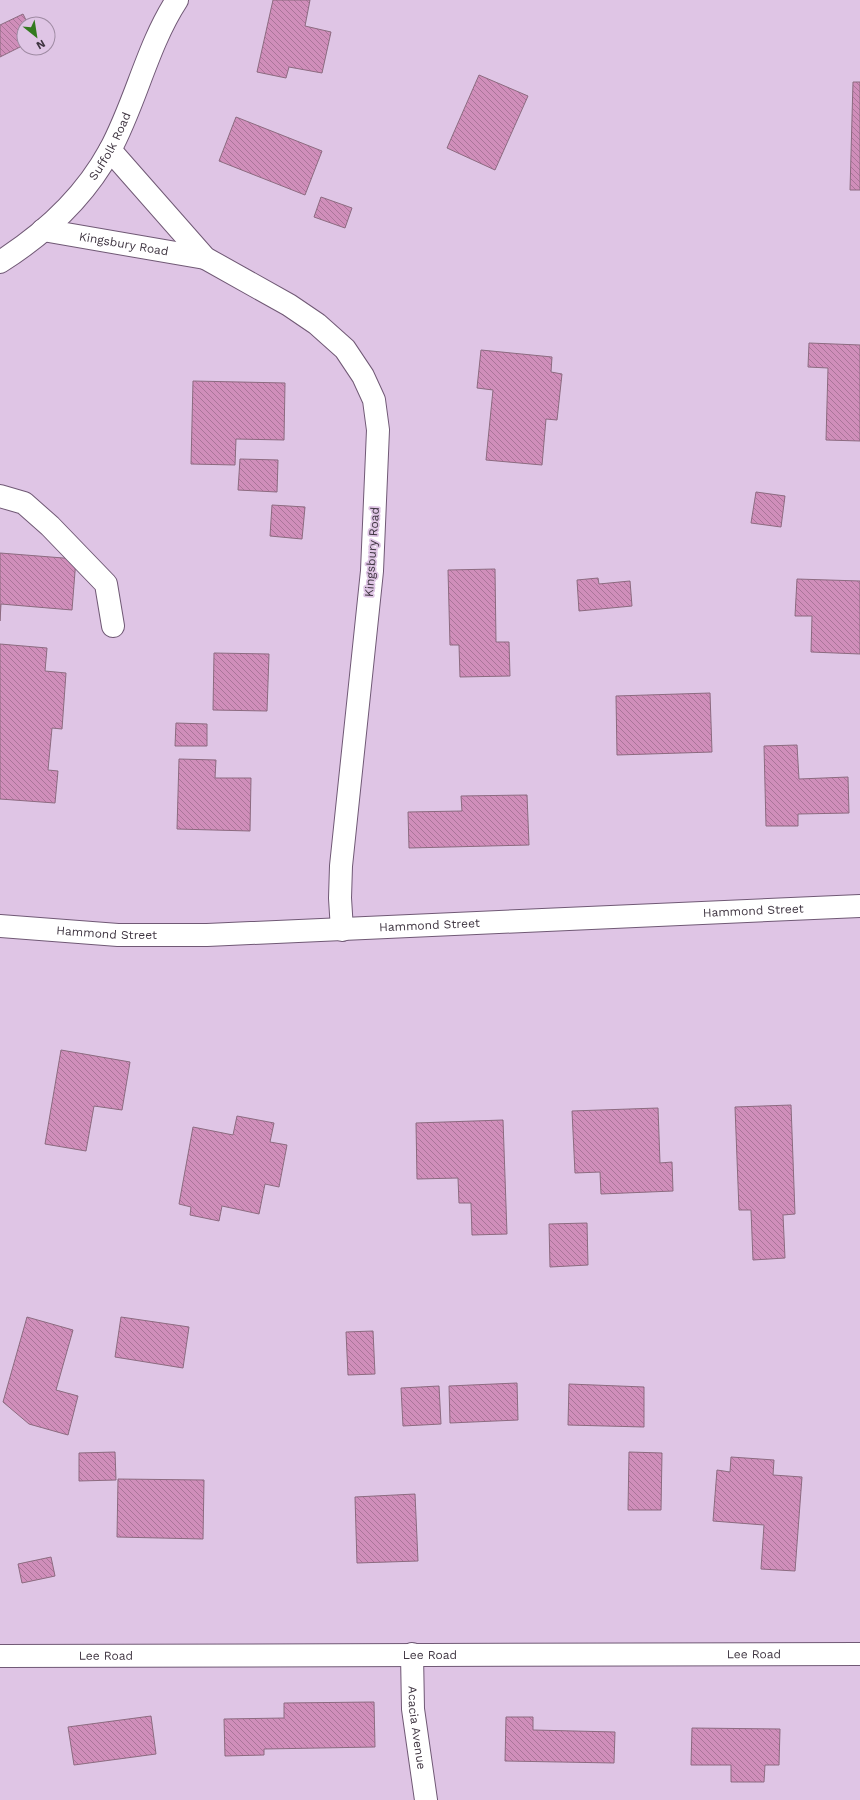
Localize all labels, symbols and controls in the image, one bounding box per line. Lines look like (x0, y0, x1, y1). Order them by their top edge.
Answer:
north arrow (16, 16, 56, 56)
text: N (34, 37, 48, 52)
street label: Suffolk Road (86, 110, 134, 183)
street label: Kingsbury Road (78, 229, 170, 259)
street label: Kingsbury Road (362, 506, 382, 598)
street label: Hammond Street (702, 902, 804, 920)
street label: Hammond Street (379, 916, 480, 934)
street label: Hammond Street (56, 923, 157, 942)
street label: Lee Road (727, 1647, 781, 1661)
street label: Lee Road (403, 1648, 457, 1662)
street label: Lee Road (79, 1649, 133, 1663)
street label: Acacia Avenue (406, 1686, 429, 1770)

